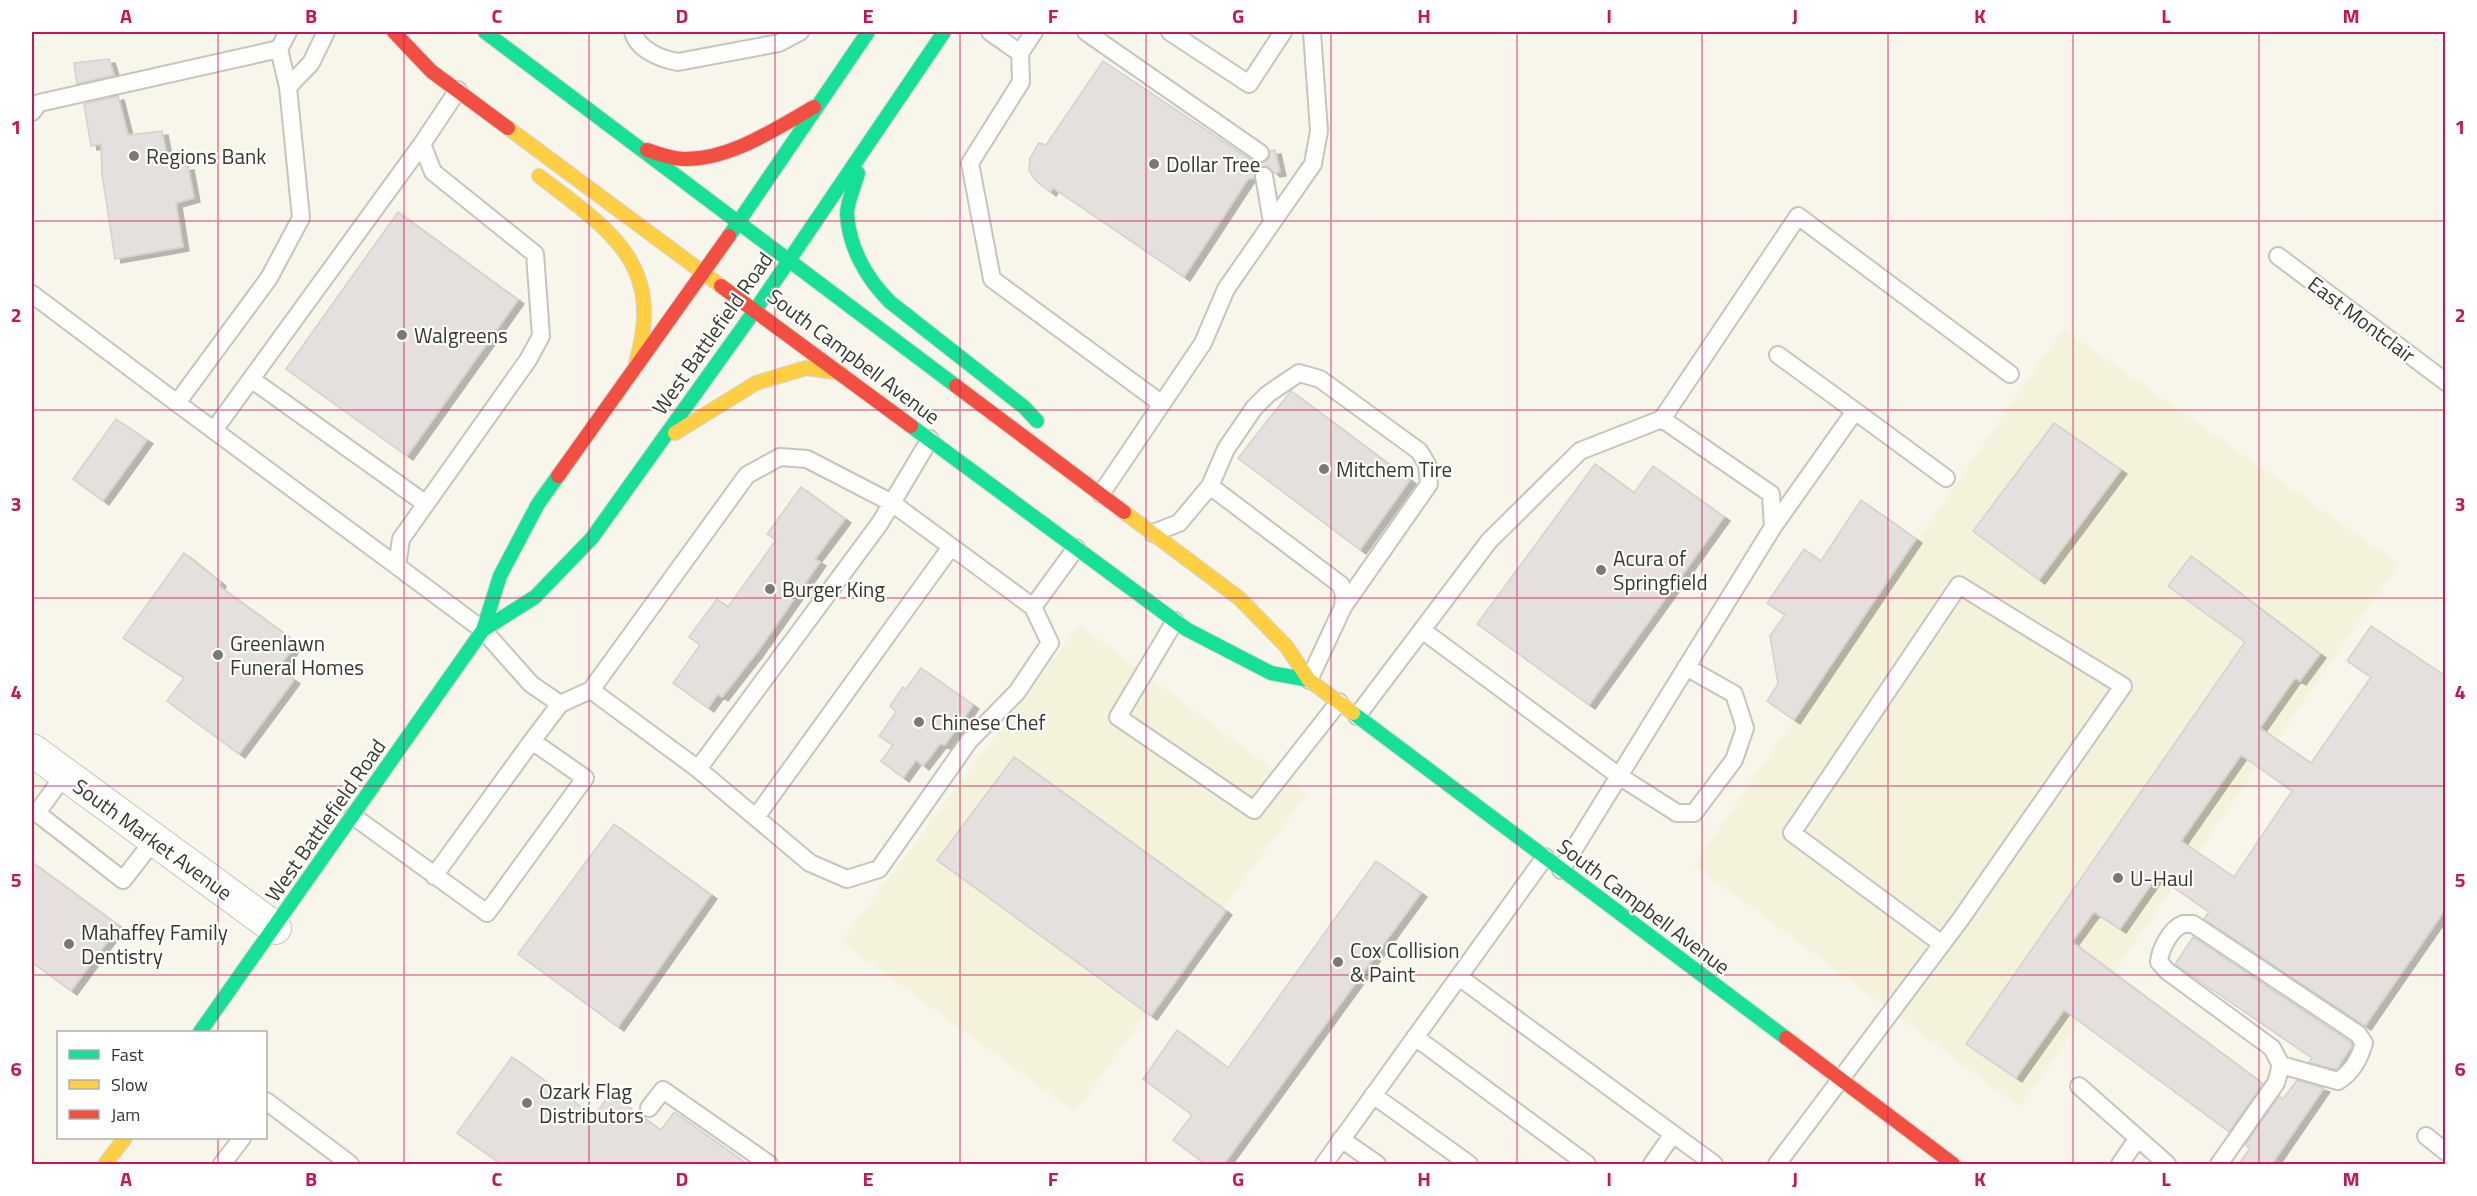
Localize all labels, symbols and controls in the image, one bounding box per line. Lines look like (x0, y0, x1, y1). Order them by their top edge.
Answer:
text: A (120, 0, 132, 31)
text: B (305, 0, 317, 31)
text: C (492, 0, 503, 31)
text: D (676, 0, 688, 31)
text: E (862, 0, 874, 31)
text: F (1048, 0, 1059, 31)
text: G (1232, 0, 1244, 31)
text: H (1417, 0, 1431, 31)
text: I (1606, 0, 1612, 31)
text: J (1792, 0, 1798, 31)
text: K (1974, 0, 1986, 31)
text: L (2161, 0, 2171, 31)
text: M (2342, 0, 2360, 31)
text: 1 (10, 111, 22, 142)
text: 1 (2454, 111, 2466, 142)
place label: Regions Bank (146, 140, 266, 172)
place label: Dollar Tree (1166, 148, 1260, 180)
marker: Regions Bank (127, 149, 141, 163)
marker: Dollar Tree (1147, 157, 1161, 171)
street label: West Battlefield Road (644, 245, 780, 421)
street label: East Montclair (2301, 268, 2423, 370)
street label: South Campbell Avenue (761, 280, 947, 432)
text: 2 (10, 299, 22, 330)
text: 2 (2454, 299, 2466, 330)
place label: Walgreens (414, 319, 508, 351)
marker: Walgreens (395, 328, 409, 342)
place label: Mitchem Tire (1336, 453, 1452, 485)
marker: Mitchem Tire (1317, 462, 1331, 476)
text: 3 (10, 488, 22, 519)
text: 3 (2454, 488, 2466, 519)
place label: Acura of Springfield (1613, 542, 1708, 598)
marker: Acura of Springfield (1594, 563, 1608, 577)
place label: Burger King (782, 573, 885, 605)
marker: Burger King (763, 582, 777, 596)
place label: Greenlawn Funeral Homes (230, 627, 364, 683)
marker: Greenlawn Funeral Homes (211, 648, 225, 662)
text: 4 (10, 676, 22, 707)
text: 4 (2454, 676, 2466, 707)
place label: Chinese Chef (931, 706, 1045, 738)
marker: Chinese Chef (912, 715, 926, 729)
street label: West Battlefield Road (257, 732, 393, 908)
street label: South Market Avenue (67, 770, 239, 908)
street label: South Campbell Avenue (1551, 830, 1737, 982)
place label: U-Haul (2130, 862, 2193, 894)
text: 5 (10, 864, 22, 895)
text: 5 (2454, 864, 2466, 895)
marker: U-Haul (2111, 871, 2125, 885)
place label: Mahaffey Family Dentistry (81, 916, 228, 972)
place label: Cox Collision & Paint (1350, 934, 1460, 990)
marker: Mahaffey Family Dentistry (62, 937, 76, 951)
marker: Cox Collision & Paint (1331, 955, 1345, 969)
legend (57, 1031, 267, 1139)
text: Fast (111, 1041, 144, 1068)
text: 6 (10, 1053, 22, 1084)
text: 6 (2454, 1053, 2466, 1084)
text: Slow (111, 1071, 148, 1098)
place label: Ozark Flag Distributors (539, 1075, 644, 1131)
marker: Ozark Flag Distributors (520, 1096, 534, 1110)
text: Jam (111, 1101, 140, 1128)
text: A (120, 1163, 132, 1194)
text: B (305, 1163, 317, 1194)
text: C (492, 1163, 503, 1194)
text: D (676, 1163, 688, 1194)
text: E (862, 1163, 874, 1194)
text: F (1048, 1163, 1059, 1194)
text: G (1232, 1163, 1244, 1194)
text: H (1417, 1163, 1431, 1194)
text: I (1606, 1163, 1612, 1194)
text: J (1792, 1163, 1798, 1194)
text: K (1974, 1163, 1986, 1194)
text: L (2161, 1163, 2171, 1194)
text: M (2342, 1163, 2360, 1194)

